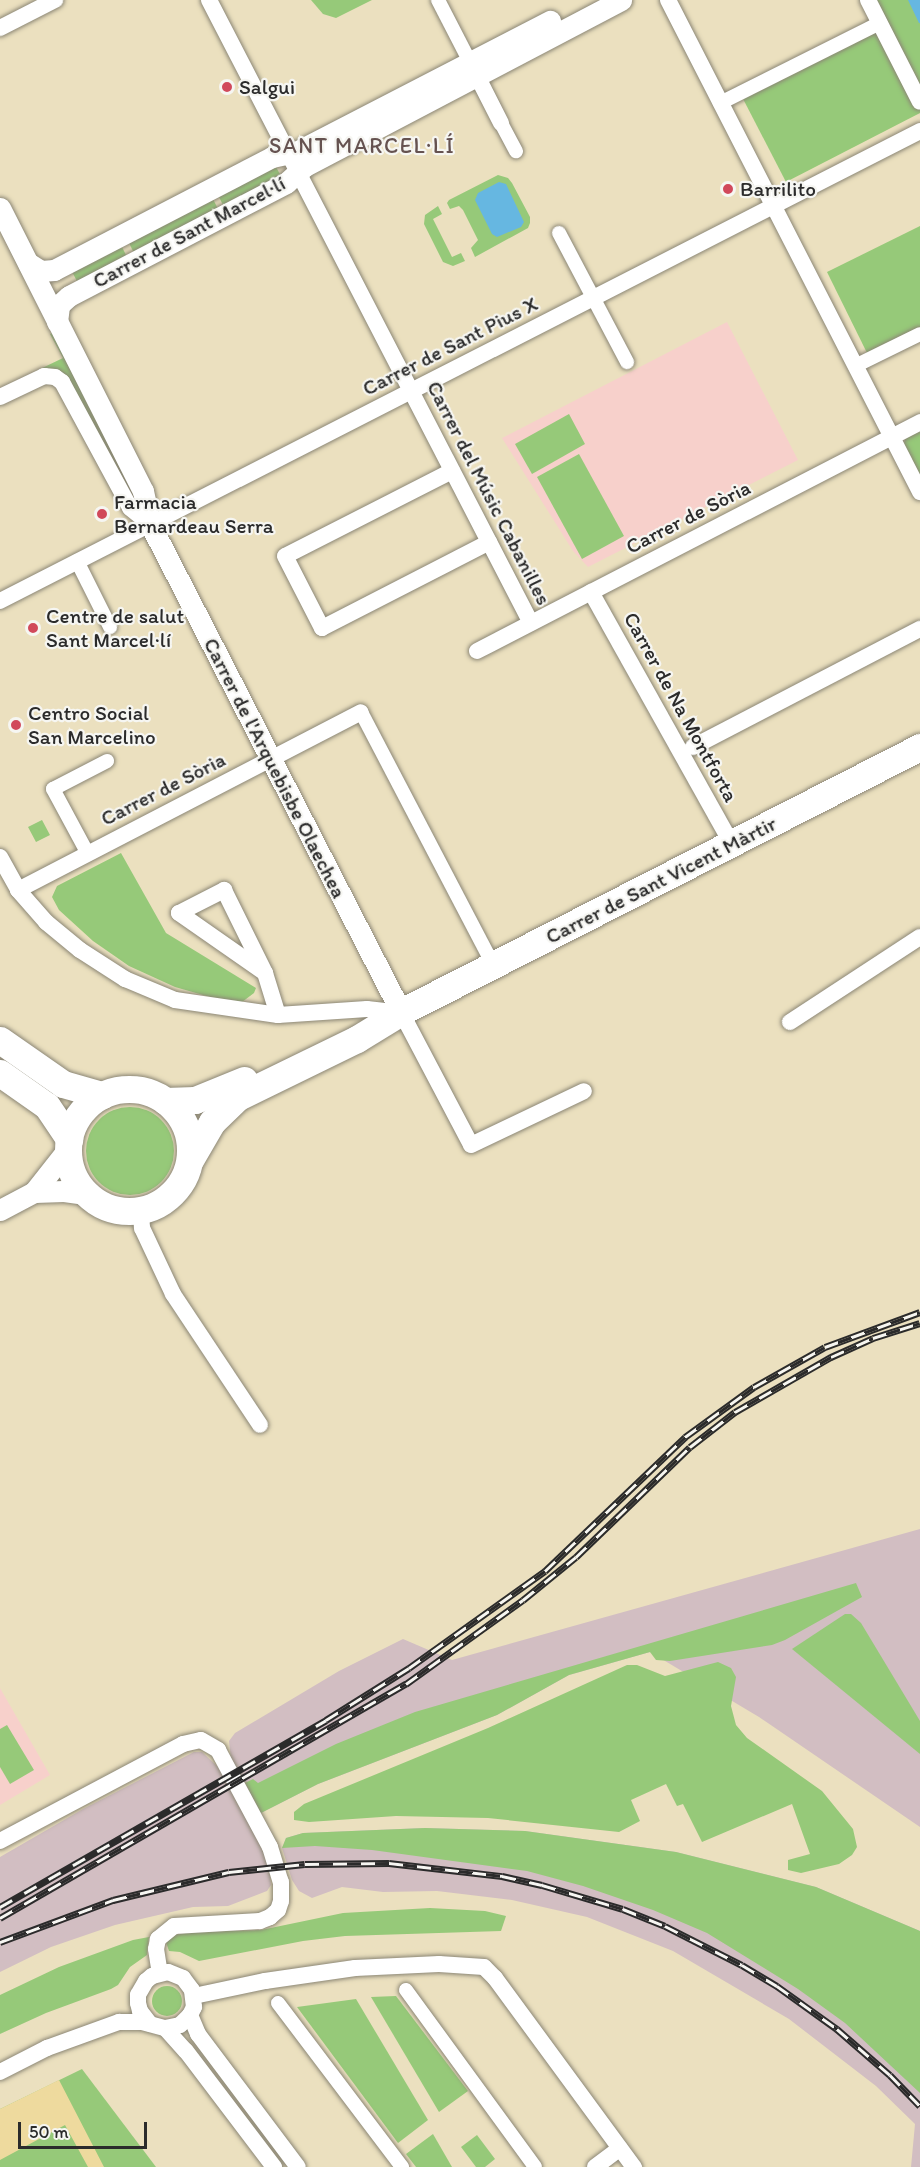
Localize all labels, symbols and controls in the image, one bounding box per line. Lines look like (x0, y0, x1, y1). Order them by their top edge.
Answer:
place label: Salgui (239, 74, 295, 100)
marker: Salgui (220, 80, 234, 94)
district label: SANT MARCEL·LÍ (269, 133, 455, 159)
street label: Carrer de Sant Marcel·lí (88, 170, 290, 294)
place label: Barrilito (740, 176, 816, 202)
marker: Barrilito (721, 182, 735, 196)
street label: Carrer de Sant Pius X (358, 291, 542, 401)
street label: Carrer del Músic Cabanilles (422, 377, 556, 609)
street label: Carrer de Sòria (621, 475, 755, 559)
place label: Farmacia Bernardeau Serra (114, 489, 273, 539)
marker: Farmacia Bernardeau Serra (95, 507, 109, 521)
place label: Centre de salut Sant Marcel·lí (46, 603, 184, 653)
street label: Carrer de Na Montforta (618, 608, 744, 806)
marker: Centre de salut Sant Marcel·lí (24, 619, 42, 637)
street label: Carrer de l'Arquebisbe Olaechea (198, 634, 352, 902)
place label: Centro Social San Marcelino (28, 700, 156, 750)
marker: Centro Social San Marcelino (9, 718, 23, 732)
street label: Carrer de Sòria (96, 747, 230, 831)
street label: Carrer de Sant Vicent Màrtir (541, 811, 781, 949)
scale bar (21, 2110, 150, 2148)
text: 50 m (29, 2121, 69, 2143)

